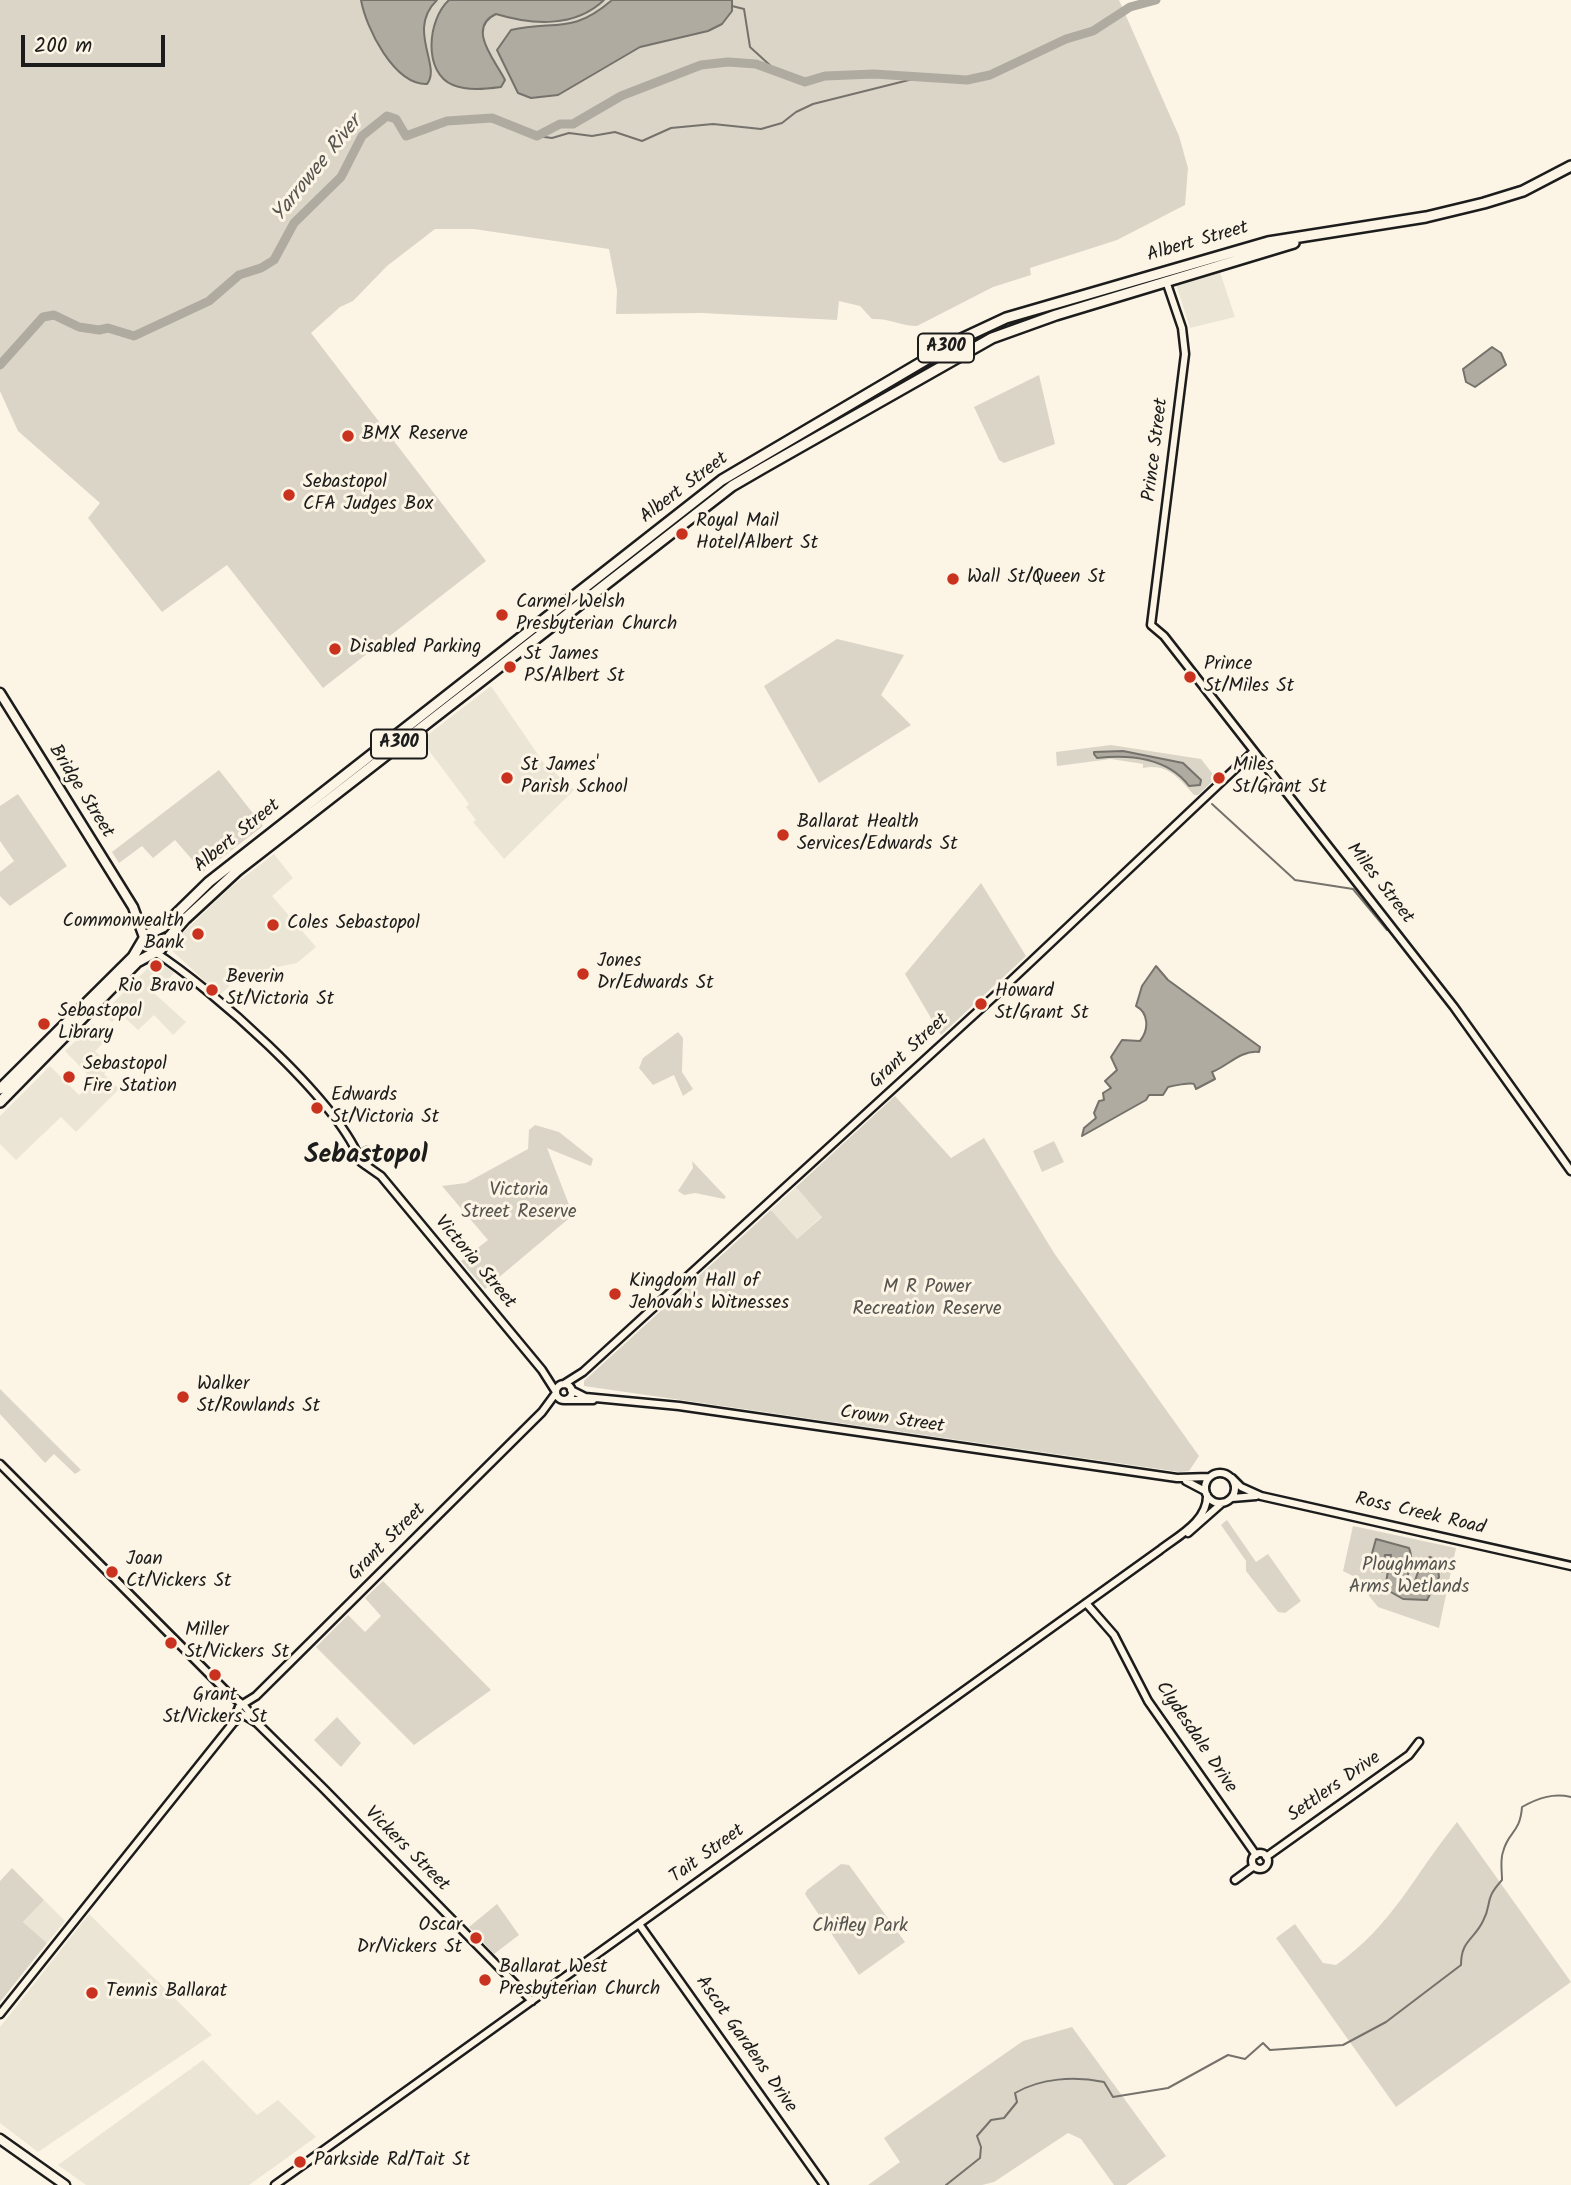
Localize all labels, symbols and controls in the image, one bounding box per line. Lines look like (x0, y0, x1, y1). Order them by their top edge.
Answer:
scale bar (24, 21, 168, 65)
text: 200 m (34, 30, 92, 63)
water label: Yarrowee River (268, 112, 368, 228)
street label: Albert Street (1145, 218, 1251, 268)
road number: A300 (918, 334, 974, 362)
street label: Prince Street (1139, 397, 1175, 503)
place label: BMX Reserve (362, 425, 468, 447)
marker: BMX Reserve (340, 428, 356, 444)
street label: Albert Street (637, 449, 733, 529)
place label: Sebastopol CFA Judges Box (303, 473, 433, 517)
marker: Sebastopol CFA Judges Box (281, 487, 297, 503)
place label: Royal Mail Hotel/Albert St (696, 512, 818, 556)
marker: Royal Mail Hotel/Albert St (674, 526, 690, 542)
place label: Wall St/Queen St (967, 568, 1105, 590)
marker: Wall St/Queen St (945, 571, 961, 587)
place label: Carmel Welsh Presbyterian Church (516, 593, 677, 637)
marker: Carmel Welsh Presbyterian Church (494, 607, 510, 623)
place label: Disabled Parking (349, 638, 481, 660)
marker: Disabled Parking (327, 641, 343, 657)
place label: St James PS/Albert St (524, 645, 625, 689)
place label: Prince St/Miles St (1204, 655, 1294, 699)
marker: St James PS/Albert St (502, 659, 518, 675)
marker: Prince St/Miles St (1182, 669, 1198, 685)
road number: A300 (371, 730, 427, 758)
street label: Bridge Street (42, 741, 118, 843)
place label: St James' Parish School (521, 756, 628, 800)
place label: Miles St/Grant St (1233, 756, 1327, 800)
marker: St James' Parish School (499, 770, 515, 786)
marker: Miles St/Grant St (1211, 770, 1227, 786)
street label: Albert Street (190, 795, 286, 879)
place label: Ballarat Health Services/Edwards St (797, 813, 958, 857)
marker: Ballarat Health Services/Edwards St (775, 827, 791, 843)
street label: Miles Street (1340, 839, 1418, 929)
place label: Commonwealth Bank (63, 912, 184, 956)
place label: Coles Sebastopol (287, 914, 420, 936)
marker: Coles Sebastopol (265, 917, 281, 933)
marker: Commonwealth Bank (190, 926, 206, 942)
place label: Jones Dr/Edwards St (597, 952, 713, 996)
marker: Rio Bravo (148, 958, 164, 974)
marker: Jones Dr/Edwards St (575, 966, 591, 982)
place label: Beverin St/Victoria St (226, 968, 334, 1012)
place label: Rio Bravo (118, 977, 194, 999)
marker: Beverin St/Victoria St (204, 982, 220, 998)
place label: Howard St/Grant St (995, 982, 1089, 1026)
marker: Howard St/Grant St (973, 996, 989, 1012)
place label: Sebastopol Library (58, 1002, 142, 1046)
street label: Grant Street (866, 1010, 954, 1094)
marker: Sebastopol Library (36, 1016, 52, 1032)
place label: Sebastopol Fire Station (83, 1055, 177, 1099)
marker: Sebastopol Fire Station (61, 1069, 77, 1085)
place label: Edwards St/Victoria St (331, 1086, 439, 1130)
marker: Edwards St/Victoria St (309, 1100, 325, 1116)
district label: Sebastopol (304, 1142, 428, 1174)
park label: Victoria Street Reserve (462, 1181, 576, 1225)
street label: Victoria Street (428, 1212, 520, 1314)
place label: Kingdom Hall of Jehovah's Witnesses (629, 1272, 789, 1316)
park label: M R Power Recreation Reserve (852, 1278, 1002, 1322)
marker: Kingdom Hall of Jehovah's Witnesses (607, 1286, 623, 1302)
place label: Walker St/Rowlands St (197, 1375, 320, 1419)
marker: Walker St/Rowlands St (175, 1389, 191, 1405)
street label: Crown Street (838, 1402, 946, 1440)
street label: Ross Creek Road (1353, 1489, 1487, 1541)
street label: Grant Street (345, 1500, 431, 1586)
place label: Joan Ct/Vickers St (126, 1550, 231, 1594)
park label: Ploughmans Arms Wetlands (1349, 1556, 1469, 1600)
marker: Joan Ct/Vickers St (104, 1564, 120, 1580)
place label: Miller St/Vickers St (185, 1621, 289, 1665)
marker: Miller St/Vickers St (163, 1635, 179, 1651)
marker: Grant St/Vickers St (207, 1667, 223, 1683)
street label: Clydesdale Drive (1149, 1678, 1241, 1798)
place label: Grant St/Vickers St (163, 1686, 267, 1730)
street label: Settlers Drive (1284, 1748, 1386, 1828)
street label: Vickers Street (359, 1803, 453, 1897)
street label: Tait Street (666, 1820, 750, 1890)
place label: Oscar Dr/Vickers St (357, 1916, 462, 1960)
park label: Chifley Park (812, 1917, 908, 1939)
marker: Oscar Dr/Vickers St (468, 1930, 484, 1946)
place label: Ballarat West Presbyterian Church (499, 1958, 660, 2002)
marker: Ballarat West Presbyterian Church (477, 1972, 493, 1988)
street label: Ascot Gardens Drive (689, 1972, 801, 2118)
place label: Tennis Ballarat (106, 1982, 227, 2004)
marker: Tennis Ballarat (84, 1985, 100, 2001)
place label: Parkside Rd/Tait St (314, 2151, 470, 2173)
marker: Parkside Rd/Tait St (292, 2154, 308, 2170)

